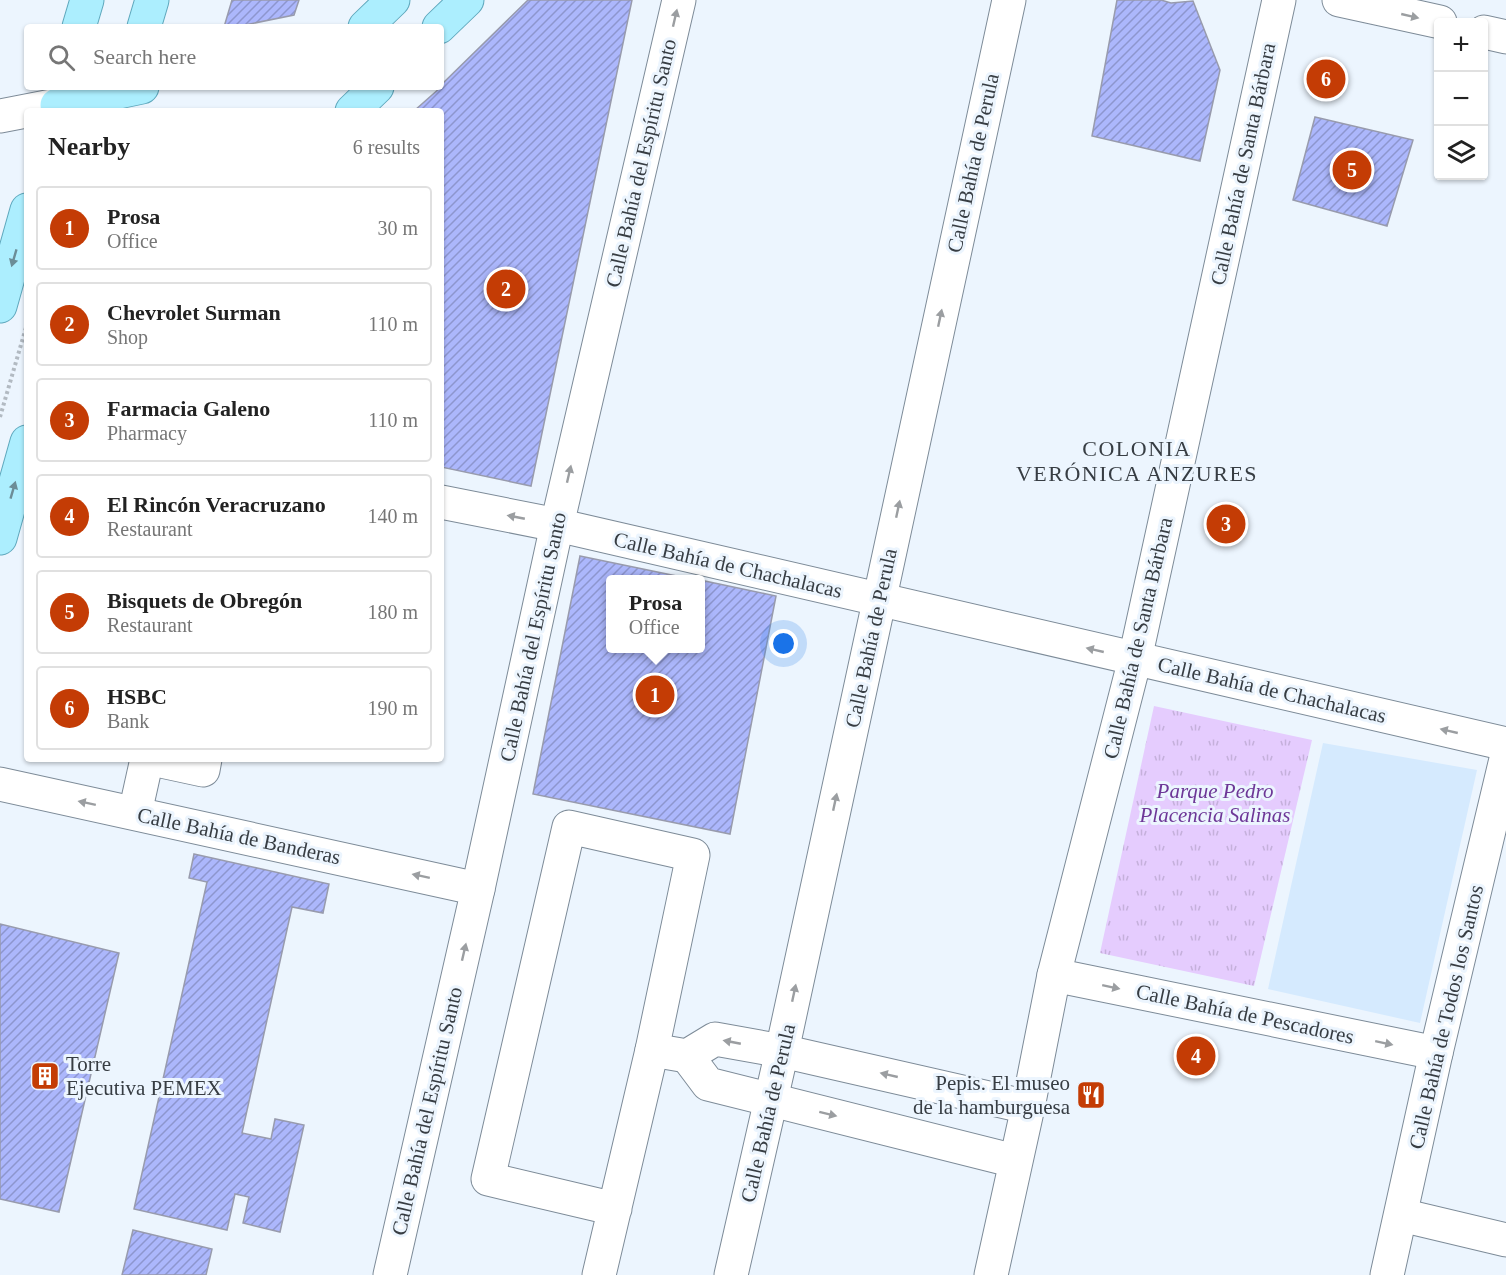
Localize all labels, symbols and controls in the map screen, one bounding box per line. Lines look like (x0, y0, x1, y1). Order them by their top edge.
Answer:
one-way arrow (671, 9, 680, 28)
one-way arrow (1400, 12, 1419, 21)
map controls (1434, 18, 1488, 180)
button: + (1434, 18, 1488, 72)
search box (24, 24, 444, 90)
street label: Calle Bahía del Espíritu Santo (601, 36, 681, 290)
street label: Calle Bahía de Santa Bárbara (1206, 40, 1281, 287)
icon: search (45, 41, 78, 74)
text: Search here (93, 44, 196, 69)
pin: 6 (1306, 56, 1346, 101)
street label: Calle Bahía de Perula (942, 71, 1004, 255)
button: − (1434, 72, 1488, 126)
button: layers (1434, 126, 1488, 180)
text: Nearby (48, 132, 130, 161)
text: 6 results (353, 136, 420, 158)
pin: 5 (1332, 148, 1372, 192)
text: Prosa (107, 204, 160, 229)
text: 1 (65, 217, 75, 239)
text: 30 m (377, 217, 418, 239)
text: Office (107, 230, 158, 252)
one-way arrow (8, 249, 18, 267)
pin: 2 (486, 266, 526, 312)
text: Chevrolet Surman (107, 300, 281, 325)
one-way arrow (935, 309, 945, 327)
text: 2 (65, 313, 75, 335)
text: 110 m (368, 313, 418, 335)
text: Shop (107, 326, 148, 348)
text: Farmacia Galeno (107, 396, 270, 421)
text: 3 (65, 409, 75, 431)
text: 110 m (368, 409, 418, 431)
text: Pharmacy (107, 422, 187, 444)
district label: COLONIA VERÓNICA ANZURES (1016, 436, 1258, 486)
one-way arrow (565, 465, 575, 484)
one-way arrow (9, 481, 19, 499)
text: El Rincón Veracruzano (107, 492, 326, 517)
one-way arrow (894, 499, 904, 518)
pin: 3 (1206, 502, 1246, 546)
text: 4 (65, 505, 75, 527)
text: 140 m (367, 505, 418, 527)
street label: Calle Bahía del Espíritu Santo (495, 510, 571, 764)
one-way arrow (506, 512, 525, 521)
street label: Calle Bahía de Santa Bárbara (1098, 514, 1178, 761)
text: Restaurant (107, 518, 193, 540)
street label: Calle Bahía de Chachalacas (611, 527, 845, 603)
street label: Calle Bahía de Perula (840, 546, 902, 730)
popup (606, 575, 705, 653)
text: Bisquets de Obregón (107, 588, 302, 613)
text: Prosa (629, 590, 682, 615)
text: 5 (65, 601, 75, 623)
text: 180 m (367, 601, 418, 623)
text: Restaurant (107, 614, 193, 636)
text: Office (629, 616, 680, 638)
your location (769, 629, 798, 658)
one-way arrow (1086, 644, 1104, 654)
street label: Calle Bahía de Chachalacas (1155, 652, 1389, 728)
pin: 1 (636, 672, 674, 718)
text: HSBC (107, 684, 167, 709)
text: 6 (65, 697, 75, 719)
text: 190 m (367, 697, 418, 719)
text: Bank (107, 710, 149, 732)
one-way arrow (1440, 725, 1458, 735)
park label: Parque Pedro Placencia Salinas (1138, 779, 1291, 827)
one-way arrow (831, 793, 841, 811)
one-way arrow (77, 798, 96, 807)
street label: Calle Bahía de Banderas (135, 803, 343, 869)
one-way arrow (411, 871, 430, 880)
street label: Calle Bahía de Todos los Santos (1404, 882, 1488, 1152)
one-way arrow (459, 943, 469, 961)
street label: Calle Bahía de Pescadores (1134, 979, 1356, 1049)
one-way arrow (790, 983, 800, 1002)
one-way arrow (1102, 983, 1121, 992)
street label: Calle Bahía del Espíritu Santo (387, 984, 467, 1238)
street label: Calle Bahía de Perula (736, 1021, 800, 1205)
pin: 4 (1176, 1034, 1216, 1078)
one-way arrow (723, 1037, 742, 1046)
one-way arrow (1375, 1039, 1394, 1048)
place label: Torre Ejecutiva PEMEX (66, 1052, 222, 1100)
building icon: Torre Ejecutiva PEMEX (29, 1060, 61, 1092)
one-way arrow (879, 1070, 898, 1079)
place label: Pepis. El museo de la hamburguesa (913, 1071, 1071, 1119)
restaurant icon: Pepis. El museo de la hamburguesa (1075, 1079, 1107, 1111)
one-way arrow (818, 1109, 837, 1119)

